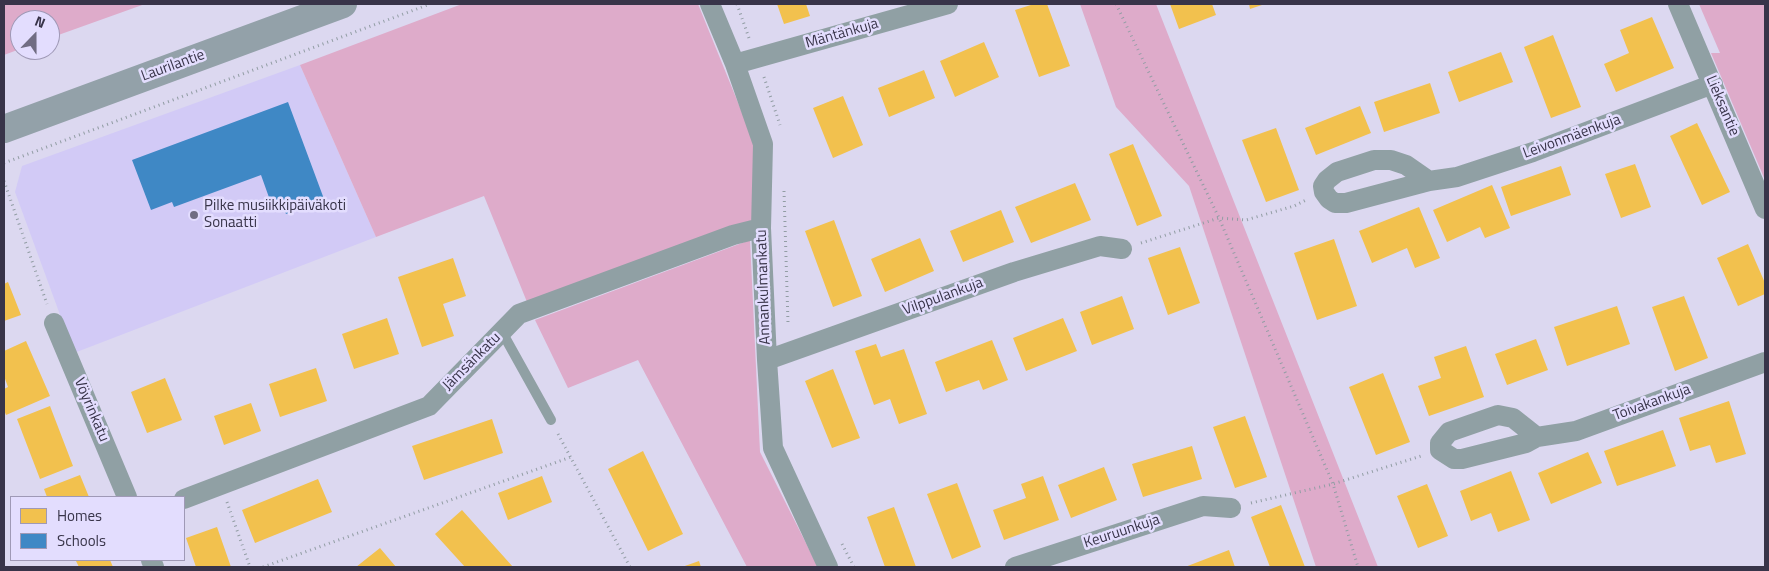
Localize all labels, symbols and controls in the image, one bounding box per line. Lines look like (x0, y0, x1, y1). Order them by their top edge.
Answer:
north arrow (10, 10, 60, 60)
text: N (32, 10, 49, 33)
street label: Mäntänkuja (804, 15, 880, 53)
street label: Laurilantie (139, 46, 207, 86)
street label: Lieksantie (1701, 73, 1743, 139)
street label: Leivonmäenkuja (1521, 111, 1623, 163)
place label: Pilke musiikkipäiväkoti Sonaatti (204, 197, 346, 232)
marker: Pilke musiikkipäiväkoti Sonaatti (188, 209, 200, 221)
street label: Annankulmankatu (753, 229, 775, 345)
street label: Vilppulankuja (900, 274, 986, 320)
street label: Jämsänkatu (439, 329, 505, 395)
street label: Vöyrinkatu (69, 375, 113, 445)
street label: Toivakankuja (1611, 381, 1693, 425)
legend (10, 496, 185, 561)
text: Homes (57, 504, 102, 527)
street label: Keuruunkuja (1082, 511, 1162, 553)
text: Schools (57, 529, 106, 552)

